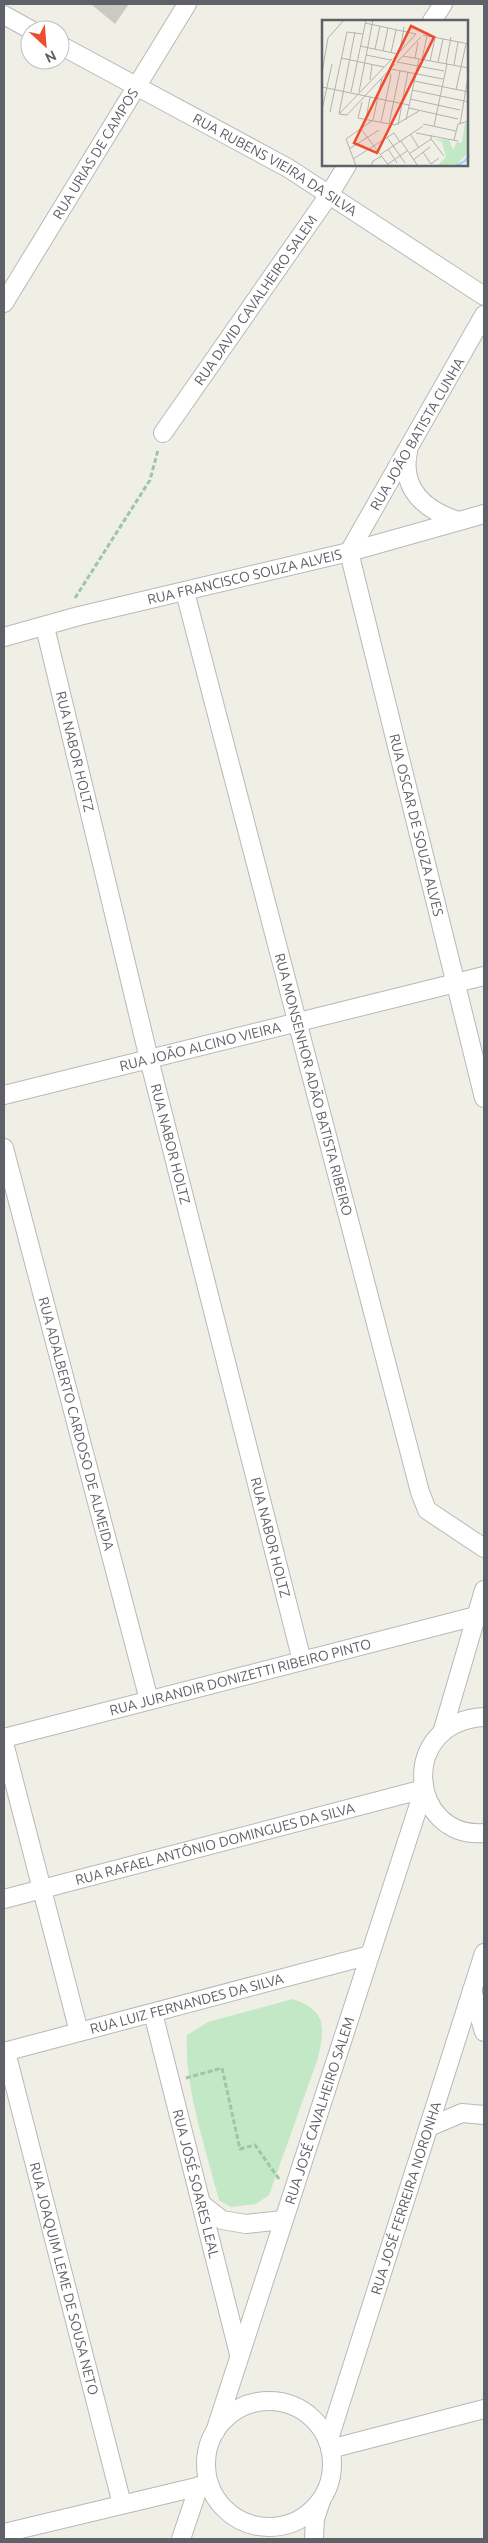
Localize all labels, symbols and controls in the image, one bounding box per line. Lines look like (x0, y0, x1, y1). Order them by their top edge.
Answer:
north arrow (20, 20, 70, 70)
inset map (322, 20, 468, 166)
text: N (42, 47, 59, 66)
street label: RUA URIAS DE CAMPOS (49, 86, 141, 222)
street label: RUA RUBENS VIEIRA DA SILVA (190, 110, 360, 219)
street label: RUA DAVID CAVALHEIRO SALEM (191, 212, 320, 388)
street label: RUA JOÃO BATISTA CUNHA (366, 354, 467, 513)
street label: RUA FRANCISCO SOUZA ALVEIS (146, 546, 343, 608)
street label: RUA NABOR HOLTZ (53, 689, 97, 813)
street label: RUA OSCAR DE SOUZA ALVES (386, 732, 447, 918)
street label: RUA MONSENHOR ADÃO BATISTA RIBEIRO (272, 951, 356, 1218)
street label: RUA JOÃO ALCINO VIEIRA (118, 1019, 282, 1074)
street label: RUA NABOR HOLTZ (148, 1082, 194, 1206)
street label: RUA ADALBERTO CARDOSO DE ALMEIDA (35, 1295, 117, 1552)
street label: RUA NABOR HOLTZ (248, 1476, 294, 1599)
street label: RUA JURANDIR DONIZETTI RIBEIRO PINTO (108, 1635, 373, 1718)
street label: RUA RAFAEL ANTÔNIO DOMINGUES DA SILVA (73, 1800, 356, 1888)
street label: RUA LUIZ FERNANDES DA SILVA (88, 1970, 285, 2037)
street label: RUA JOSÉ CAVALHEIRO SALEM (282, 2015, 357, 2206)
street label: RUA JOSÉ FERREIRA NORONHA (368, 2100, 444, 2297)
street label: RUA JOSÉ SOARES LEAL (170, 2108, 222, 2260)
street label: RUA JOAQUIM LEME DE SOUSA NETO (27, 2161, 102, 2397)

